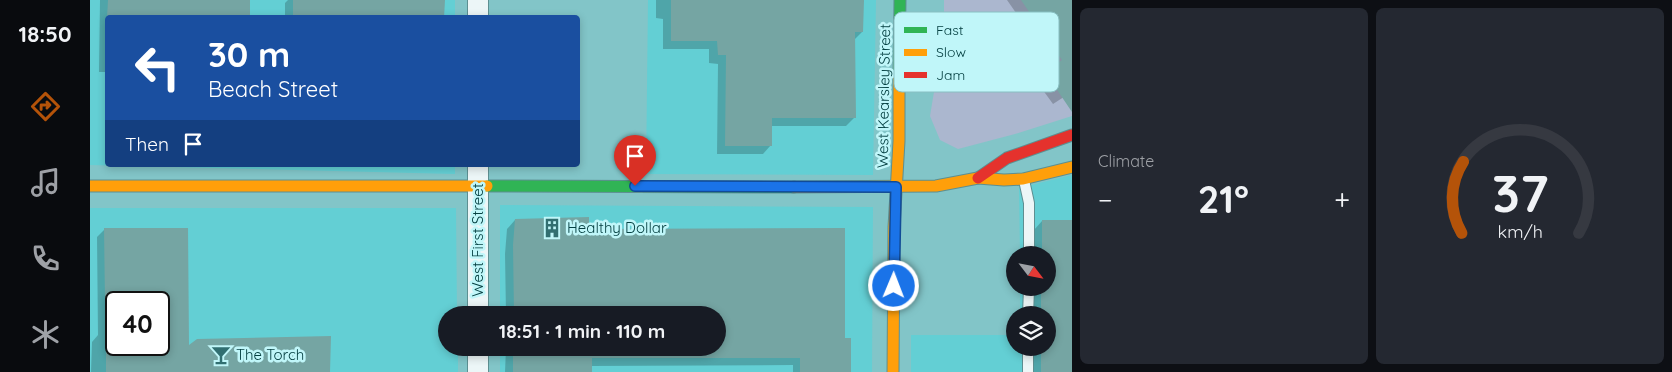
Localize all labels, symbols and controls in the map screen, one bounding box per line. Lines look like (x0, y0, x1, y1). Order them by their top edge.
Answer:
legend (894, 12, 1059, 92)
text: 18:50 (19, 20, 71, 48)
text: Fast (936, 21, 964, 39)
street label: West Kearsley Street (873, 24, 894, 168)
text: 30 m (208, 32, 290, 76)
icon: left (125, 35, 190, 100)
text: Slow (936, 43, 966, 61)
text: Jam (936, 66, 965, 84)
text: Beach Street (208, 75, 338, 103)
icon: directions (28, 89, 63, 124)
icon: arrive (179, 130, 207, 158)
text: Then (125, 132, 169, 156)
pin (614, 135, 656, 186)
icon: arrive (621, 142, 649, 170)
text: Climate (1098, 151, 1154, 171)
text: 37 (1492, 160, 1548, 225)
icon: music (28, 165, 63, 200)
text: 21° (1198, 175, 1249, 223)
text: − (1098, 182, 1113, 217)
text: + (1334, 182, 1350, 217)
street label: West First Street (468, 183, 487, 297)
building icon: Healthy Dollar (541, 217, 563, 239)
place label: Healthy Dollar (567, 218, 667, 237)
text: km/h (1497, 220, 1543, 242)
icon: phone (28, 241, 63, 276)
north arrow (1006, 246, 1056, 296)
map controls (1006, 246, 1056, 356)
position arrow (867, 259, 919, 311)
speed limit sign: 40 (105, 291, 170, 356)
button: layers (1006, 306, 1056, 356)
icon: climate (28, 317, 63, 352)
text: 18:51 · 1 min · 110 m (499, 319, 665, 343)
bar icon: The Torch (210, 344, 232, 366)
place label: The Torch (236, 345, 304, 364)

